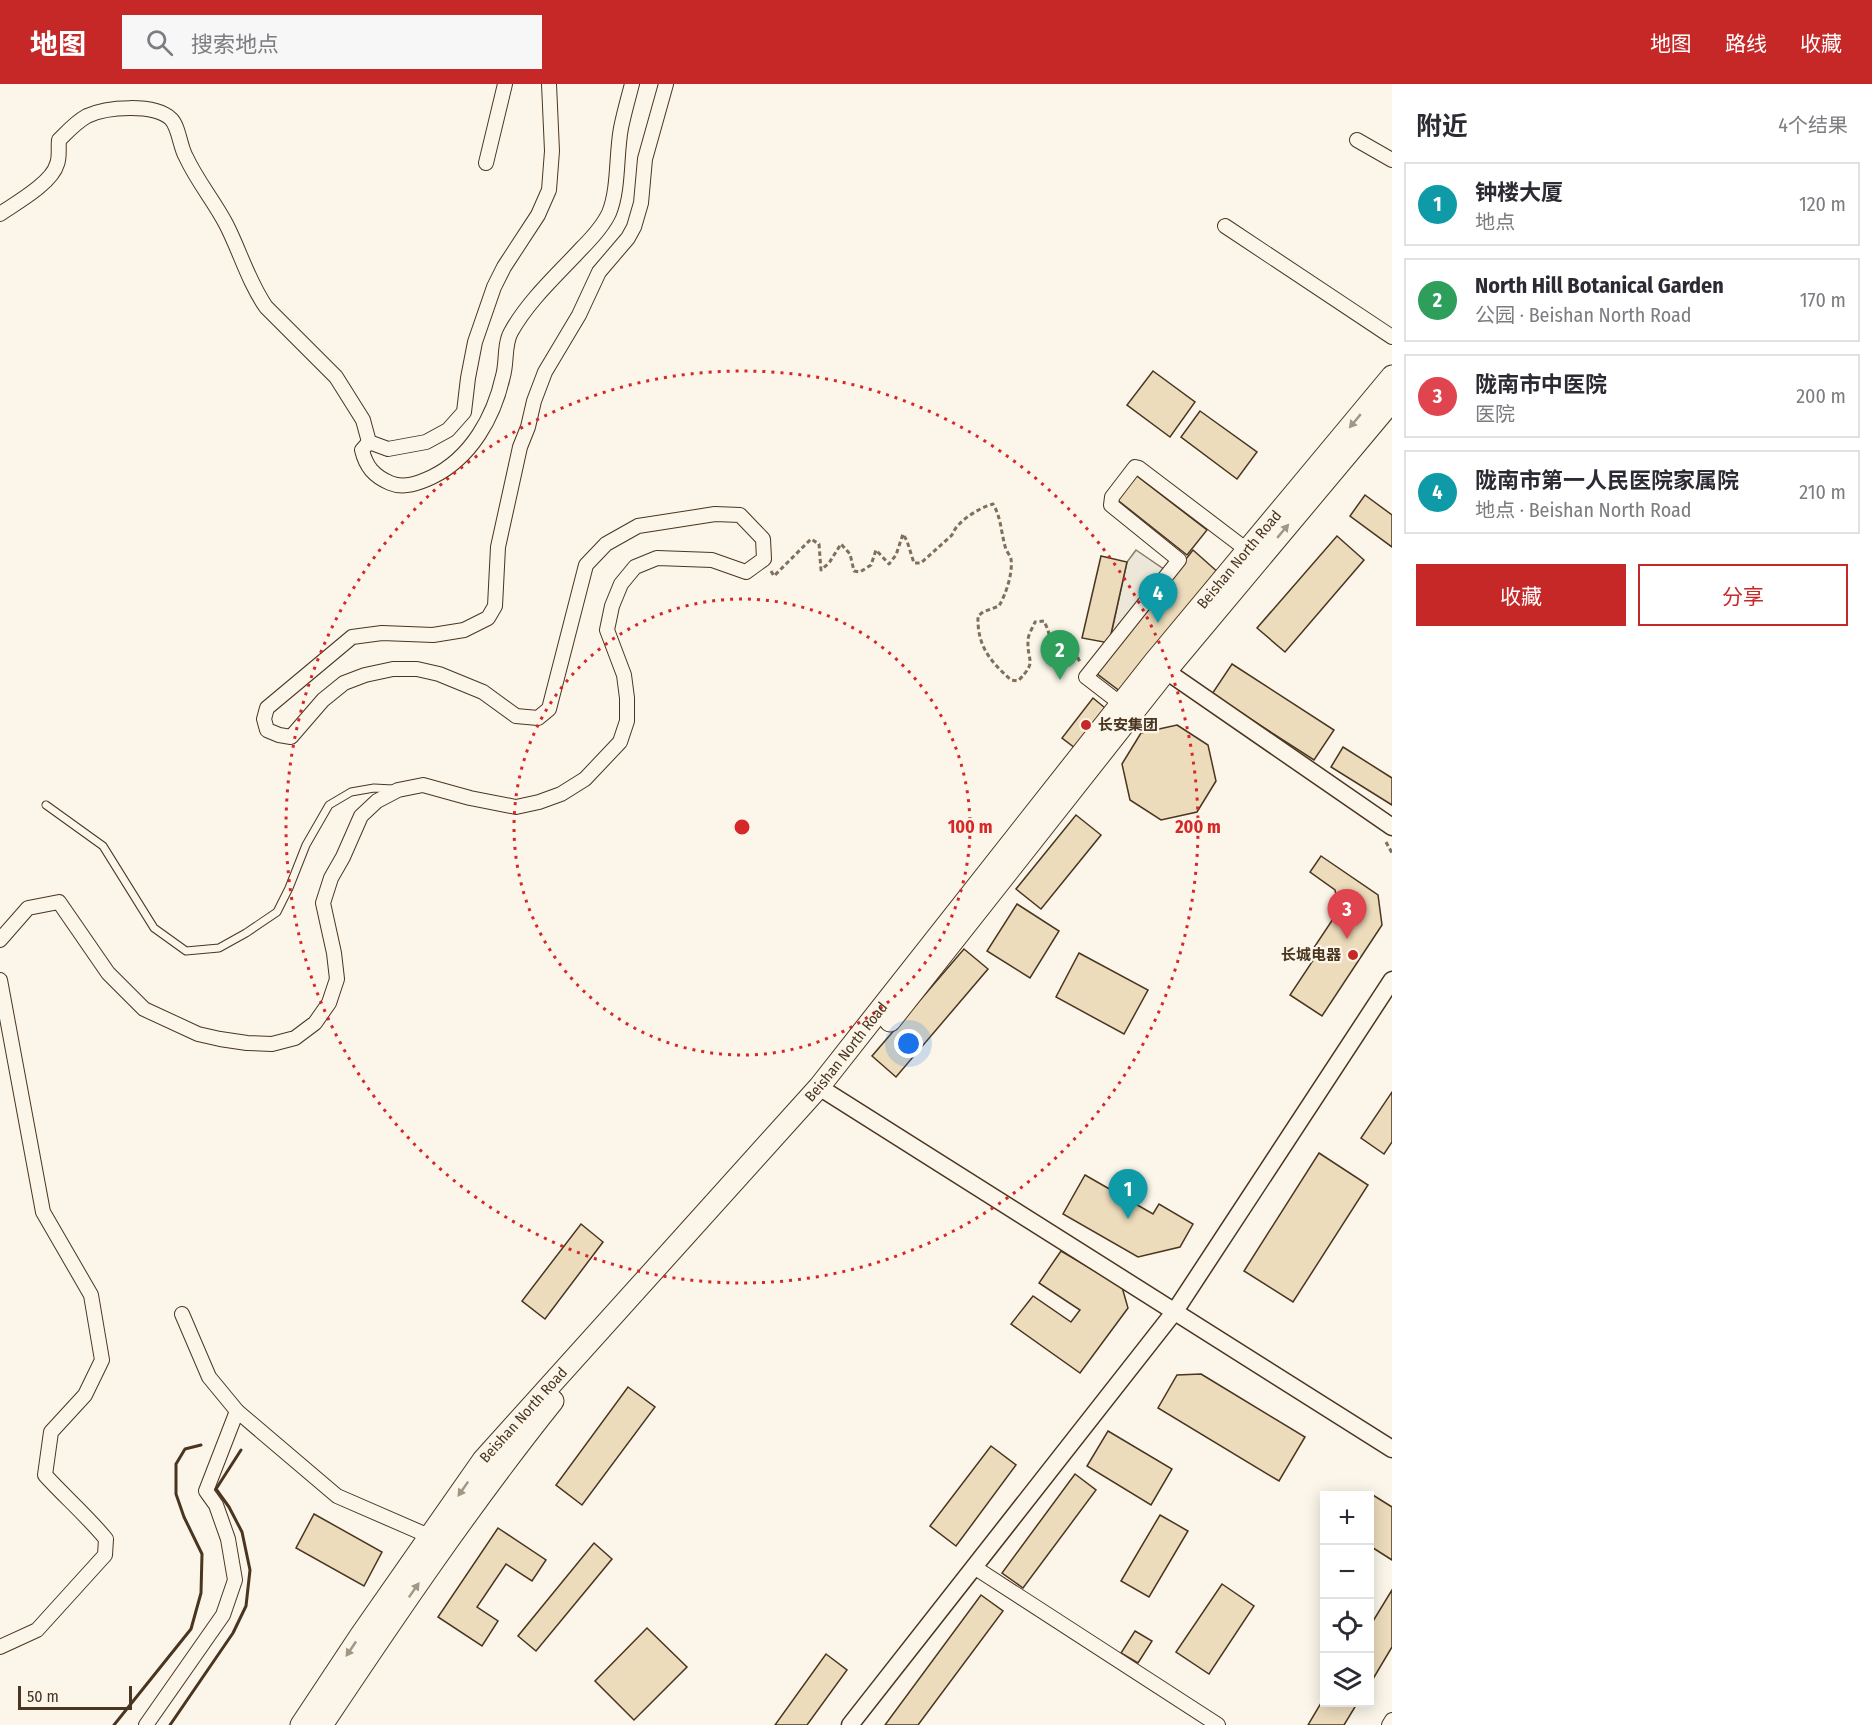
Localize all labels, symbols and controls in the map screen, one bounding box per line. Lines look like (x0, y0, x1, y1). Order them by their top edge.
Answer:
search box (122, 15, 542, 69)
icon: search (143, 26, 176, 59)
text: 地图 (30, 28, 86, 61)
text: 搜索地点 (191, 31, 279, 58)
text: 地图 (1650, 31, 1692, 57)
text: 路线 (1725, 31, 1767, 57)
text: 收藏 (1800, 31, 1842, 57)
text: 附近 (1416, 111, 1468, 142)
text: 4个结果 (1778, 113, 1848, 137)
text: 钟楼大厦 (1475, 179, 1563, 206)
text: 1 (1433, 192, 1442, 216)
text: 120 m (1799, 192, 1846, 216)
text: 地点 (1475, 210, 1515, 234)
text: North Hill Botanical Garden (1475, 272, 1724, 299)
text: 2 (1433, 288, 1442, 312)
text: 170 m (1800, 288, 1846, 312)
text: 公园 · Beishan North Road (1475, 303, 1692, 327)
text: 陇南市中医院 (1475, 371, 1607, 398)
text: 3 (1433, 384, 1442, 408)
text: 200 m (1796, 384, 1846, 408)
text: 医院 (1475, 402, 1515, 426)
one-way arrow (1348, 413, 1361, 429)
text: 陇南市第一人民医院家属院 (1475, 467, 1739, 494)
text: 4 (1432, 480, 1443, 504)
text: 210 m (1799, 480, 1846, 504)
text: 地点 · Beishan North Road (1475, 498, 1692, 522)
street label: Beishan North Road (1193, 507, 1285, 612)
one-way arrow (1276, 524, 1289, 539)
button: 收藏 (1416, 564, 1626, 626)
button: 分享 (1638, 564, 1848, 626)
pin: 4 (1138, 574, 1178, 623)
pin: 2 (1040, 630, 1080, 680)
place label: 长安集团 (1098, 716, 1158, 734)
marker: 长安集团 (1079, 718, 1093, 732)
text: 100 m (948, 816, 992, 838)
text: 200 m (1174, 816, 1221, 838)
centre of rings (732, 817, 752, 837)
pin: 3 (1328, 890, 1366, 939)
place label: 长城电器 (1281, 946, 1342, 964)
marker: 长城电器 (1346, 948, 1360, 962)
street label: Beishan North Road (801, 998, 891, 1105)
your location (894, 1029, 923, 1058)
pin: 1 (1108, 1170, 1148, 1219)
street label: Beishan North Road (476, 1364, 571, 1466)
one-way arrow (457, 1481, 469, 1497)
map controls (1320, 1491, 1374, 1707)
button: + (1320, 1491, 1374, 1545)
button: − (1320, 1545, 1374, 1599)
one-way arrow (408, 1582, 420, 1598)
button: locate (1320, 1599, 1374, 1653)
one-way arrow (346, 1641, 357, 1657)
button: layers (1320, 1653, 1374, 1707)
scale bar (18, 1683, 132, 1710)
text: 50 m (27, 1687, 59, 1706)

